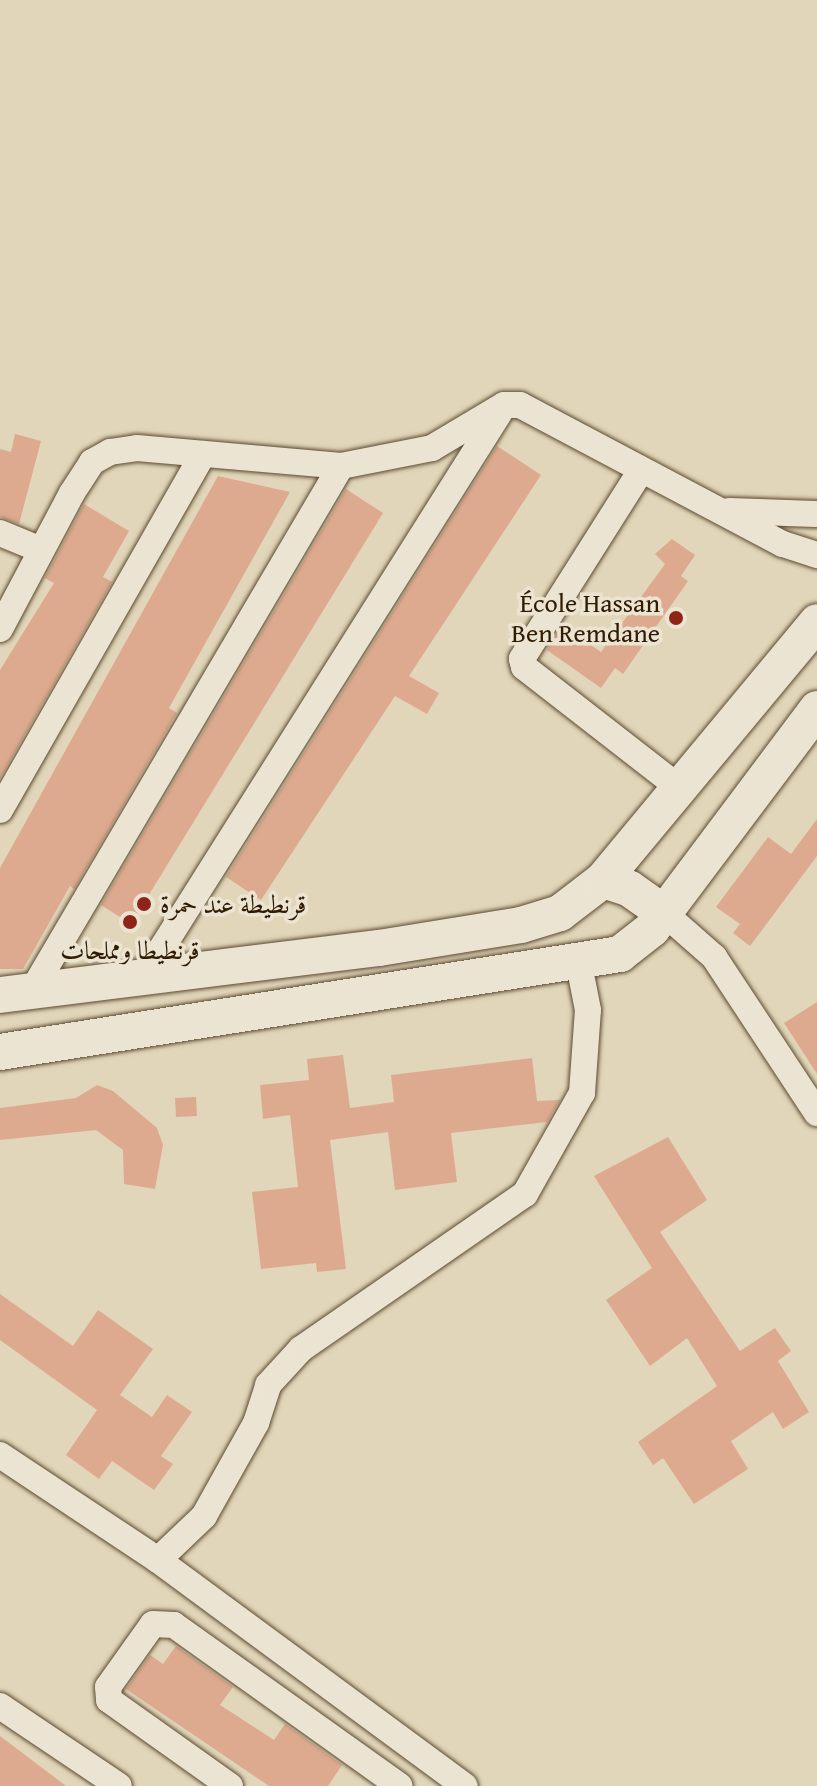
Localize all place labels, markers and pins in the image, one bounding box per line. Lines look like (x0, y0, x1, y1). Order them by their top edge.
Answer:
place label: École Hassan Ben Remdane (511, 587, 660, 648)
marker: École Hassan Ben Remdane (667, 609, 685, 627)
place label: قرنطيطة عند حمرة (160, 888, 306, 920)
marker: قرنطيطة عند حمرة (135, 895, 153, 913)
marker: قرنطيطا ومملحات (121, 913, 139, 931)
place label: قرنطيطا ومملحات (60, 934, 200, 966)

